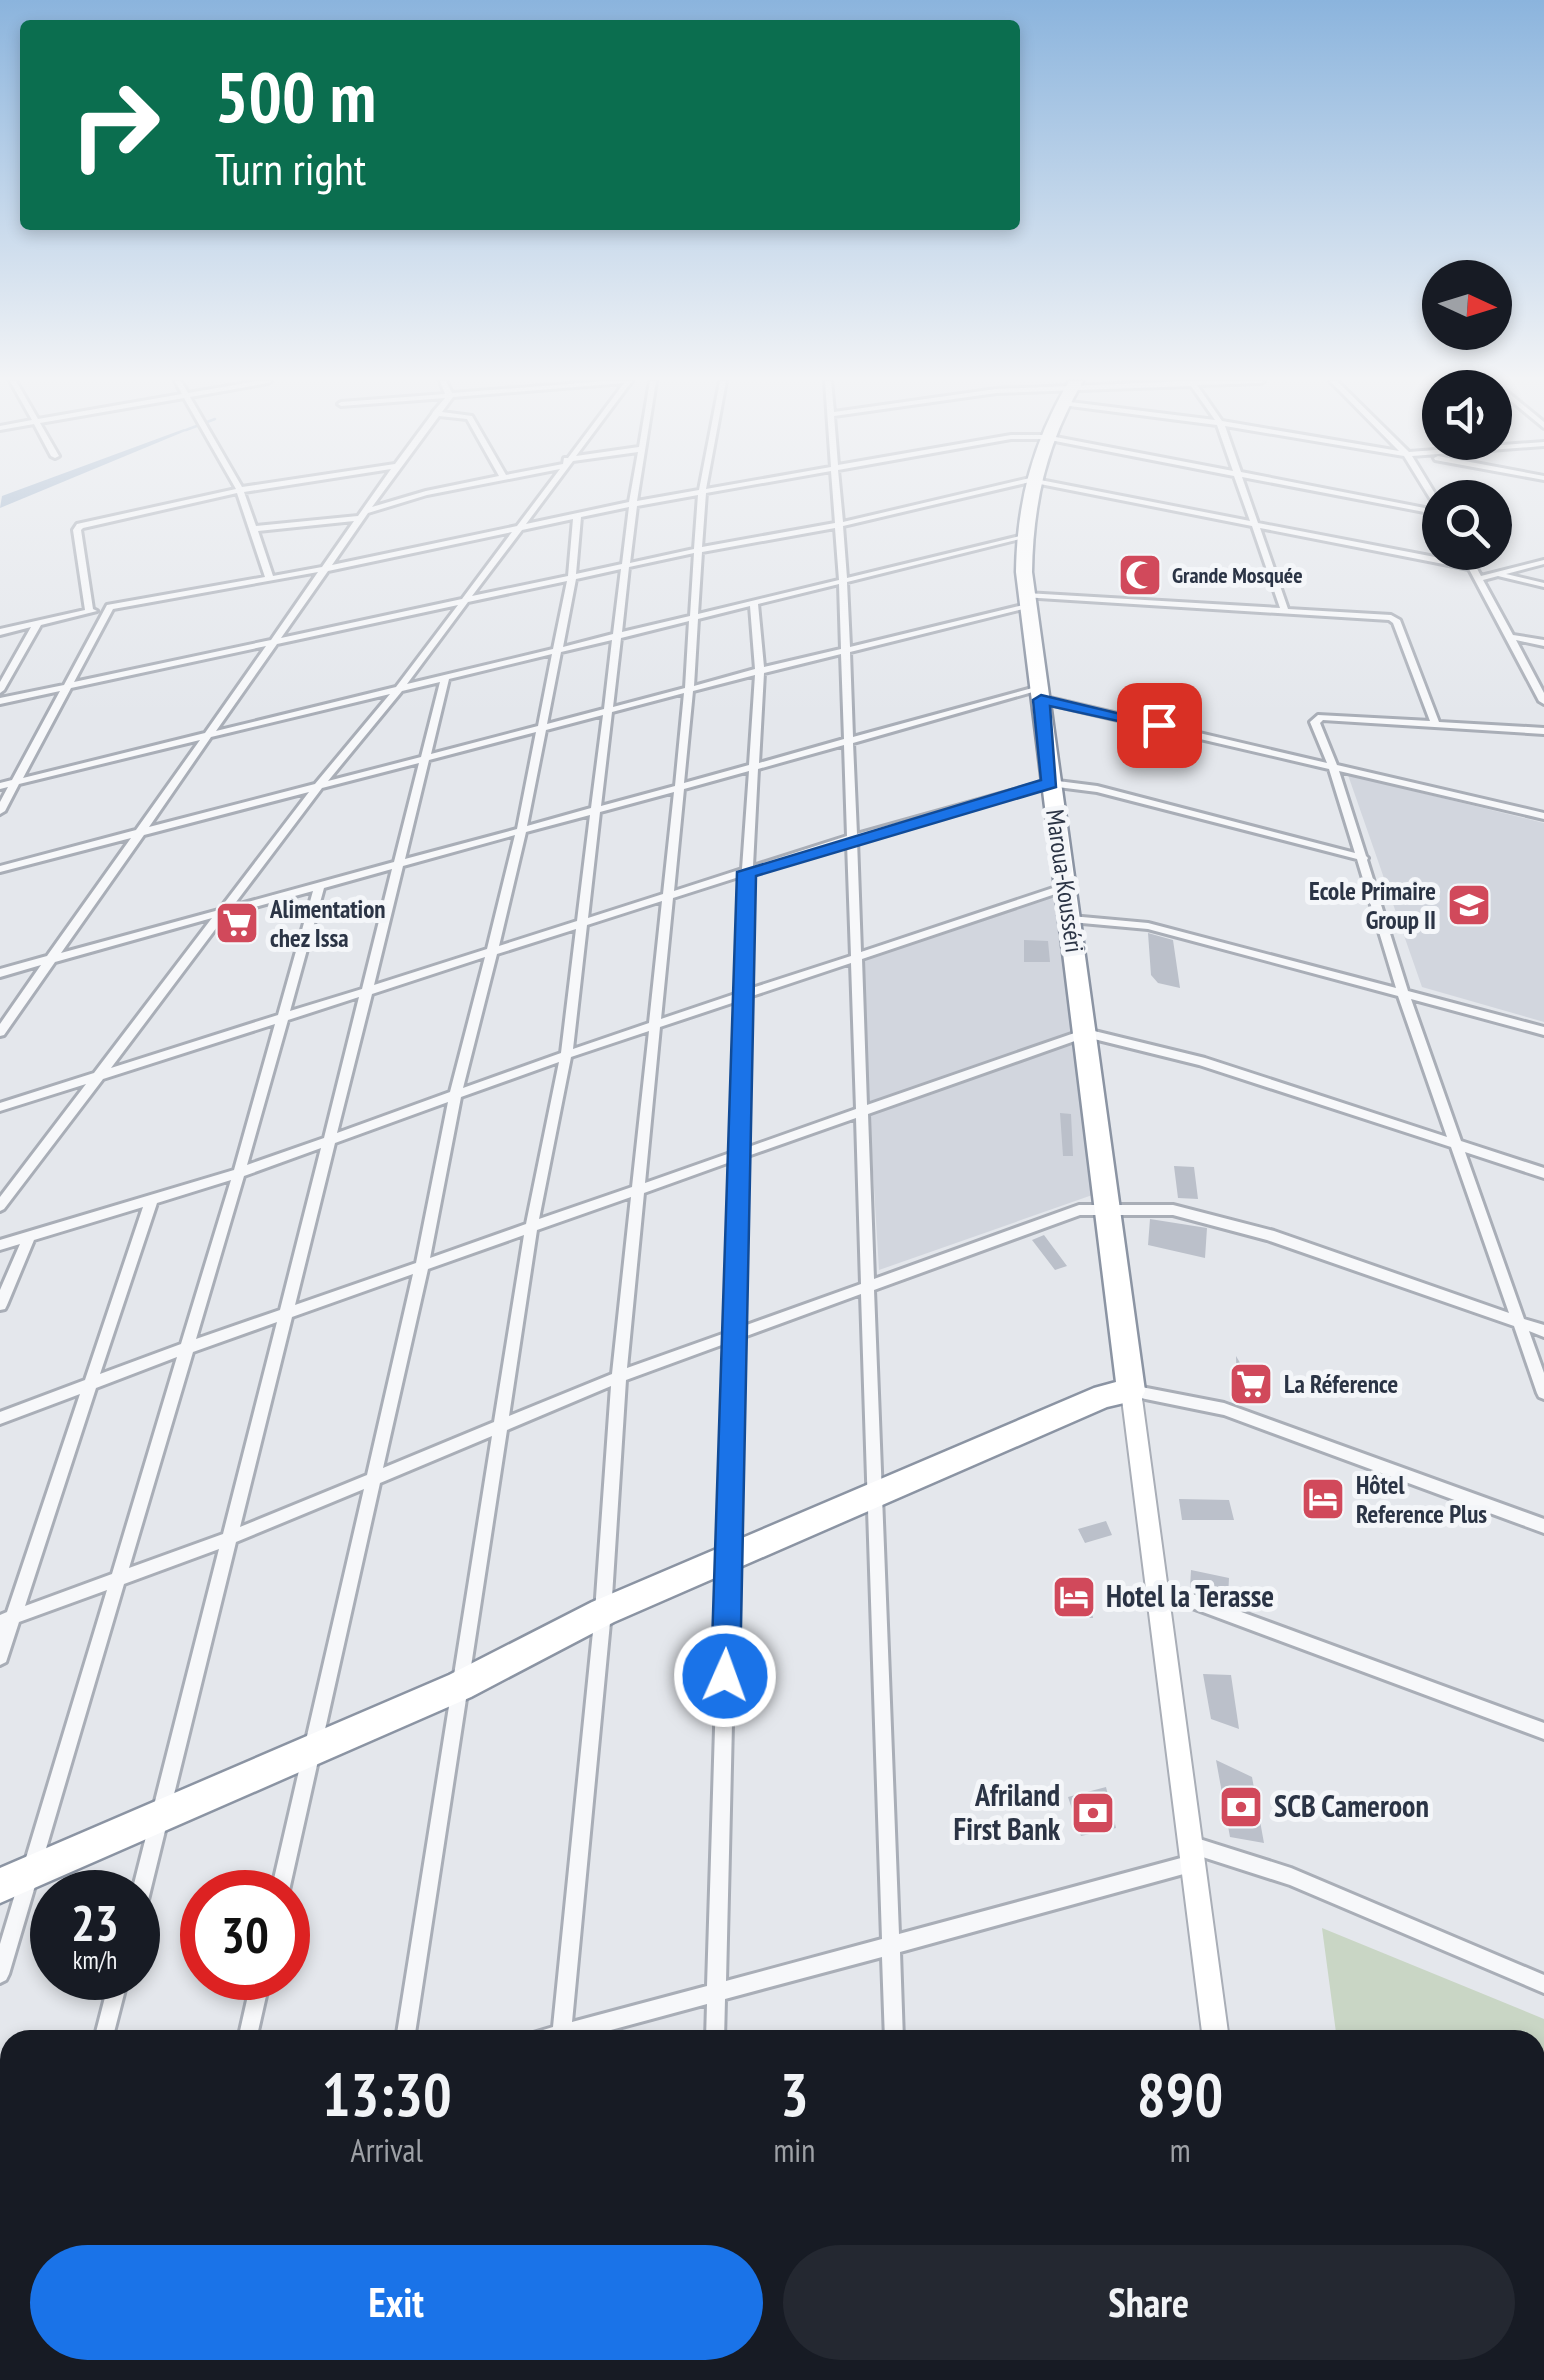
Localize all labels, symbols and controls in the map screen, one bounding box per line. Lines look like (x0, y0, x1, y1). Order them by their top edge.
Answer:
text: 500 m (215, 51, 376, 141)
icon: right (50, 60, 180, 190)
text: Turn right (215, 139, 366, 197)
north arrow (1422, 260, 1512, 350)
map controls (1422, 260, 1512, 570)
button: sound (1422, 370, 1512, 460)
button: search (1422, 480, 1512, 570)
mosque icon: Grande Mosquée (1117, 552, 1163, 598)
place label: Grande Mosquée (1172, 561, 1303, 589)
pin (1117, 683, 1202, 768)
icon: arrive (1132, 698, 1187, 753)
street label: Maroua-Kousséri (1039, 807, 1091, 955)
place label: Ecole Primaire Group II (1309, 875, 1436, 936)
school or university icon: Ecole Primaire Group II (1446, 882, 1492, 928)
place label: Alimentation chez Issa (269, 893, 386, 954)
supermarket icon: Alimentation chez Issa (214, 900, 260, 946)
supermarket icon: La Réference (1228, 1361, 1274, 1407)
place label: La Réference (1284, 1368, 1398, 1400)
place label: Hôtel Reference Plus (1356, 1469, 1487, 1530)
hotel icon: Hôtel Reference Plus (1300, 1476, 1346, 1522)
hotel icon: Hotel la Terasse (1051, 1574, 1097, 1620)
place label: Hotel la Terasse (1106, 1576, 1274, 1615)
position arrow (673, 1624, 777, 1728)
place label: Afriland First Bank (954, 1775, 1061, 1848)
bank icon: SCB Cameroon (1218, 1784, 1264, 1830)
place label: SCB Cameroon (1274, 1786, 1429, 1825)
bank icon: Afriland First Bank (1070, 1790, 1116, 1836)
speed limit sign: 30 (180, 1870, 310, 2000)
text: 23 (71, 1890, 119, 1955)
text: km/h (73, 1944, 117, 1976)
text: 13:30 (322, 2055, 452, 2133)
text: 3 (780, 2055, 809, 2133)
text: 890 (1137, 2055, 1223, 2133)
text: Arrival (351, 2129, 423, 2171)
text: min (773, 2129, 815, 2171)
text: m (1170, 2129, 1191, 2171)
button: Exit (30, 2245, 763, 2360)
button: Share (783, 2245, 1515, 2360)

